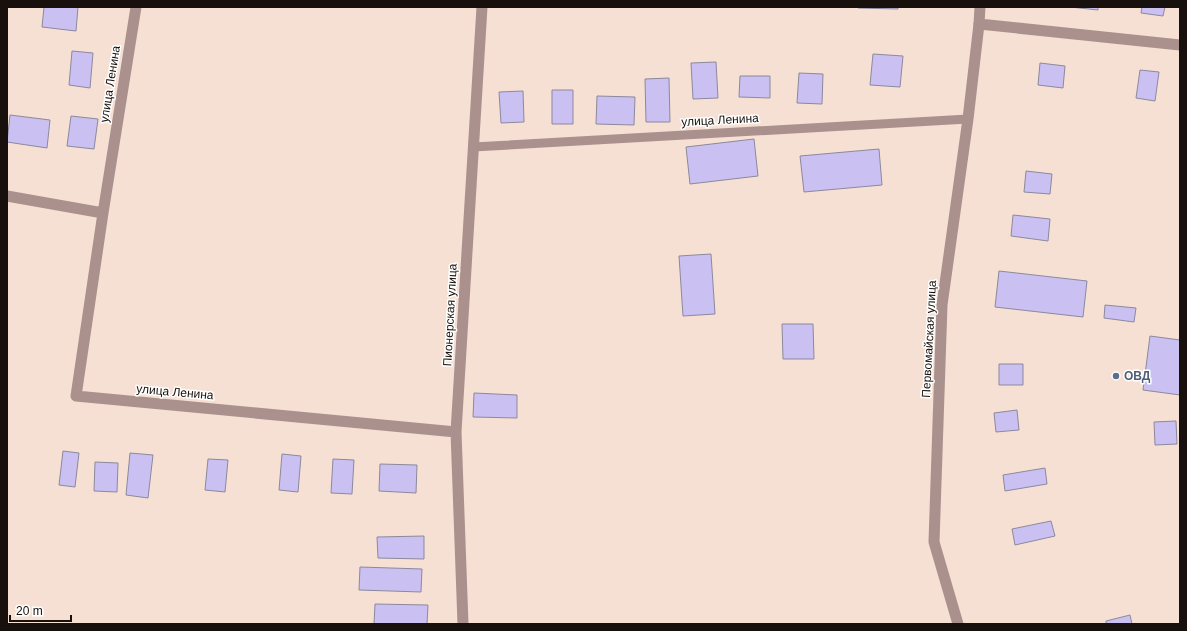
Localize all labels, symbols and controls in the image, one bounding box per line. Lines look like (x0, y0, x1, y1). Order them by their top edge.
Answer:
street label: улица Ленина (97, 44, 123, 123)
street label: улица Ленина (681, 111, 759, 129)
street label: Пионерская улица (440, 263, 460, 367)
street label: Первомайская улица (919, 280, 939, 398)
place label: ОВД (1124, 369, 1151, 383)
marker: ОВД (1111, 371, 1121, 381)
street label: улица Ленина (136, 382, 215, 402)
scale bar (10, 597, 71, 623)
text: 20 m (16, 604, 43, 618)

